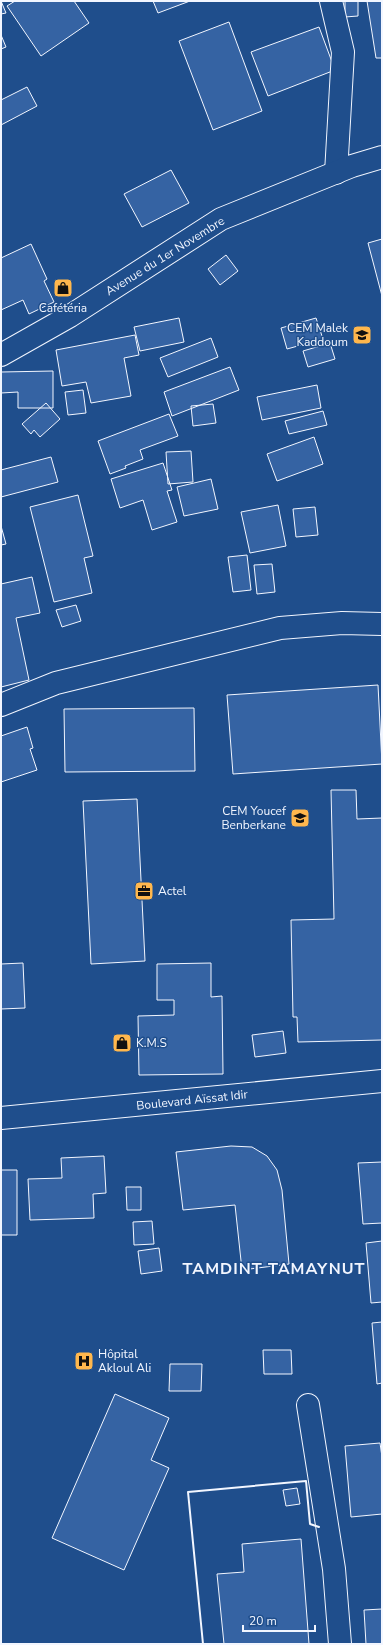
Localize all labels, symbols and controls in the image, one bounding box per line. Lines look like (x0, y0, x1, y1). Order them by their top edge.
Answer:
street label: Avenue du 1er Novembre (102, 213, 228, 299)
shop icon: Cafétéria (52, 277, 74, 299)
place label: Cafétéria (39, 300, 87, 316)
place label: CEM Malek Kaddoum (287, 320, 349, 350)
school or university icon: CEM Malek Kaddoum (351, 324, 373, 346)
place label: CEM Youcef Benberkane (222, 803, 287, 833)
school or university icon: CEM Youcef Benberkane (289, 807, 311, 829)
office icon: Actel (133, 880, 155, 902)
place label: Actel (158, 883, 187, 899)
shop icon: K.M.S (111, 1032, 133, 1054)
place label: K.M.S (136, 1035, 167, 1051)
street label: Boulevard Aïssat Idir (136, 1086, 249, 1114)
district label: TAMDINT TAMAYNUT (183, 1258, 365, 1280)
place label: Hôpital Akloul Ali (98, 1346, 151, 1376)
hospital icon: Hôpital Akloul Ali (73, 1350, 95, 1372)
scale bar (243, 1607, 315, 1633)
text: 20 m (249, 1613, 277, 1629)

